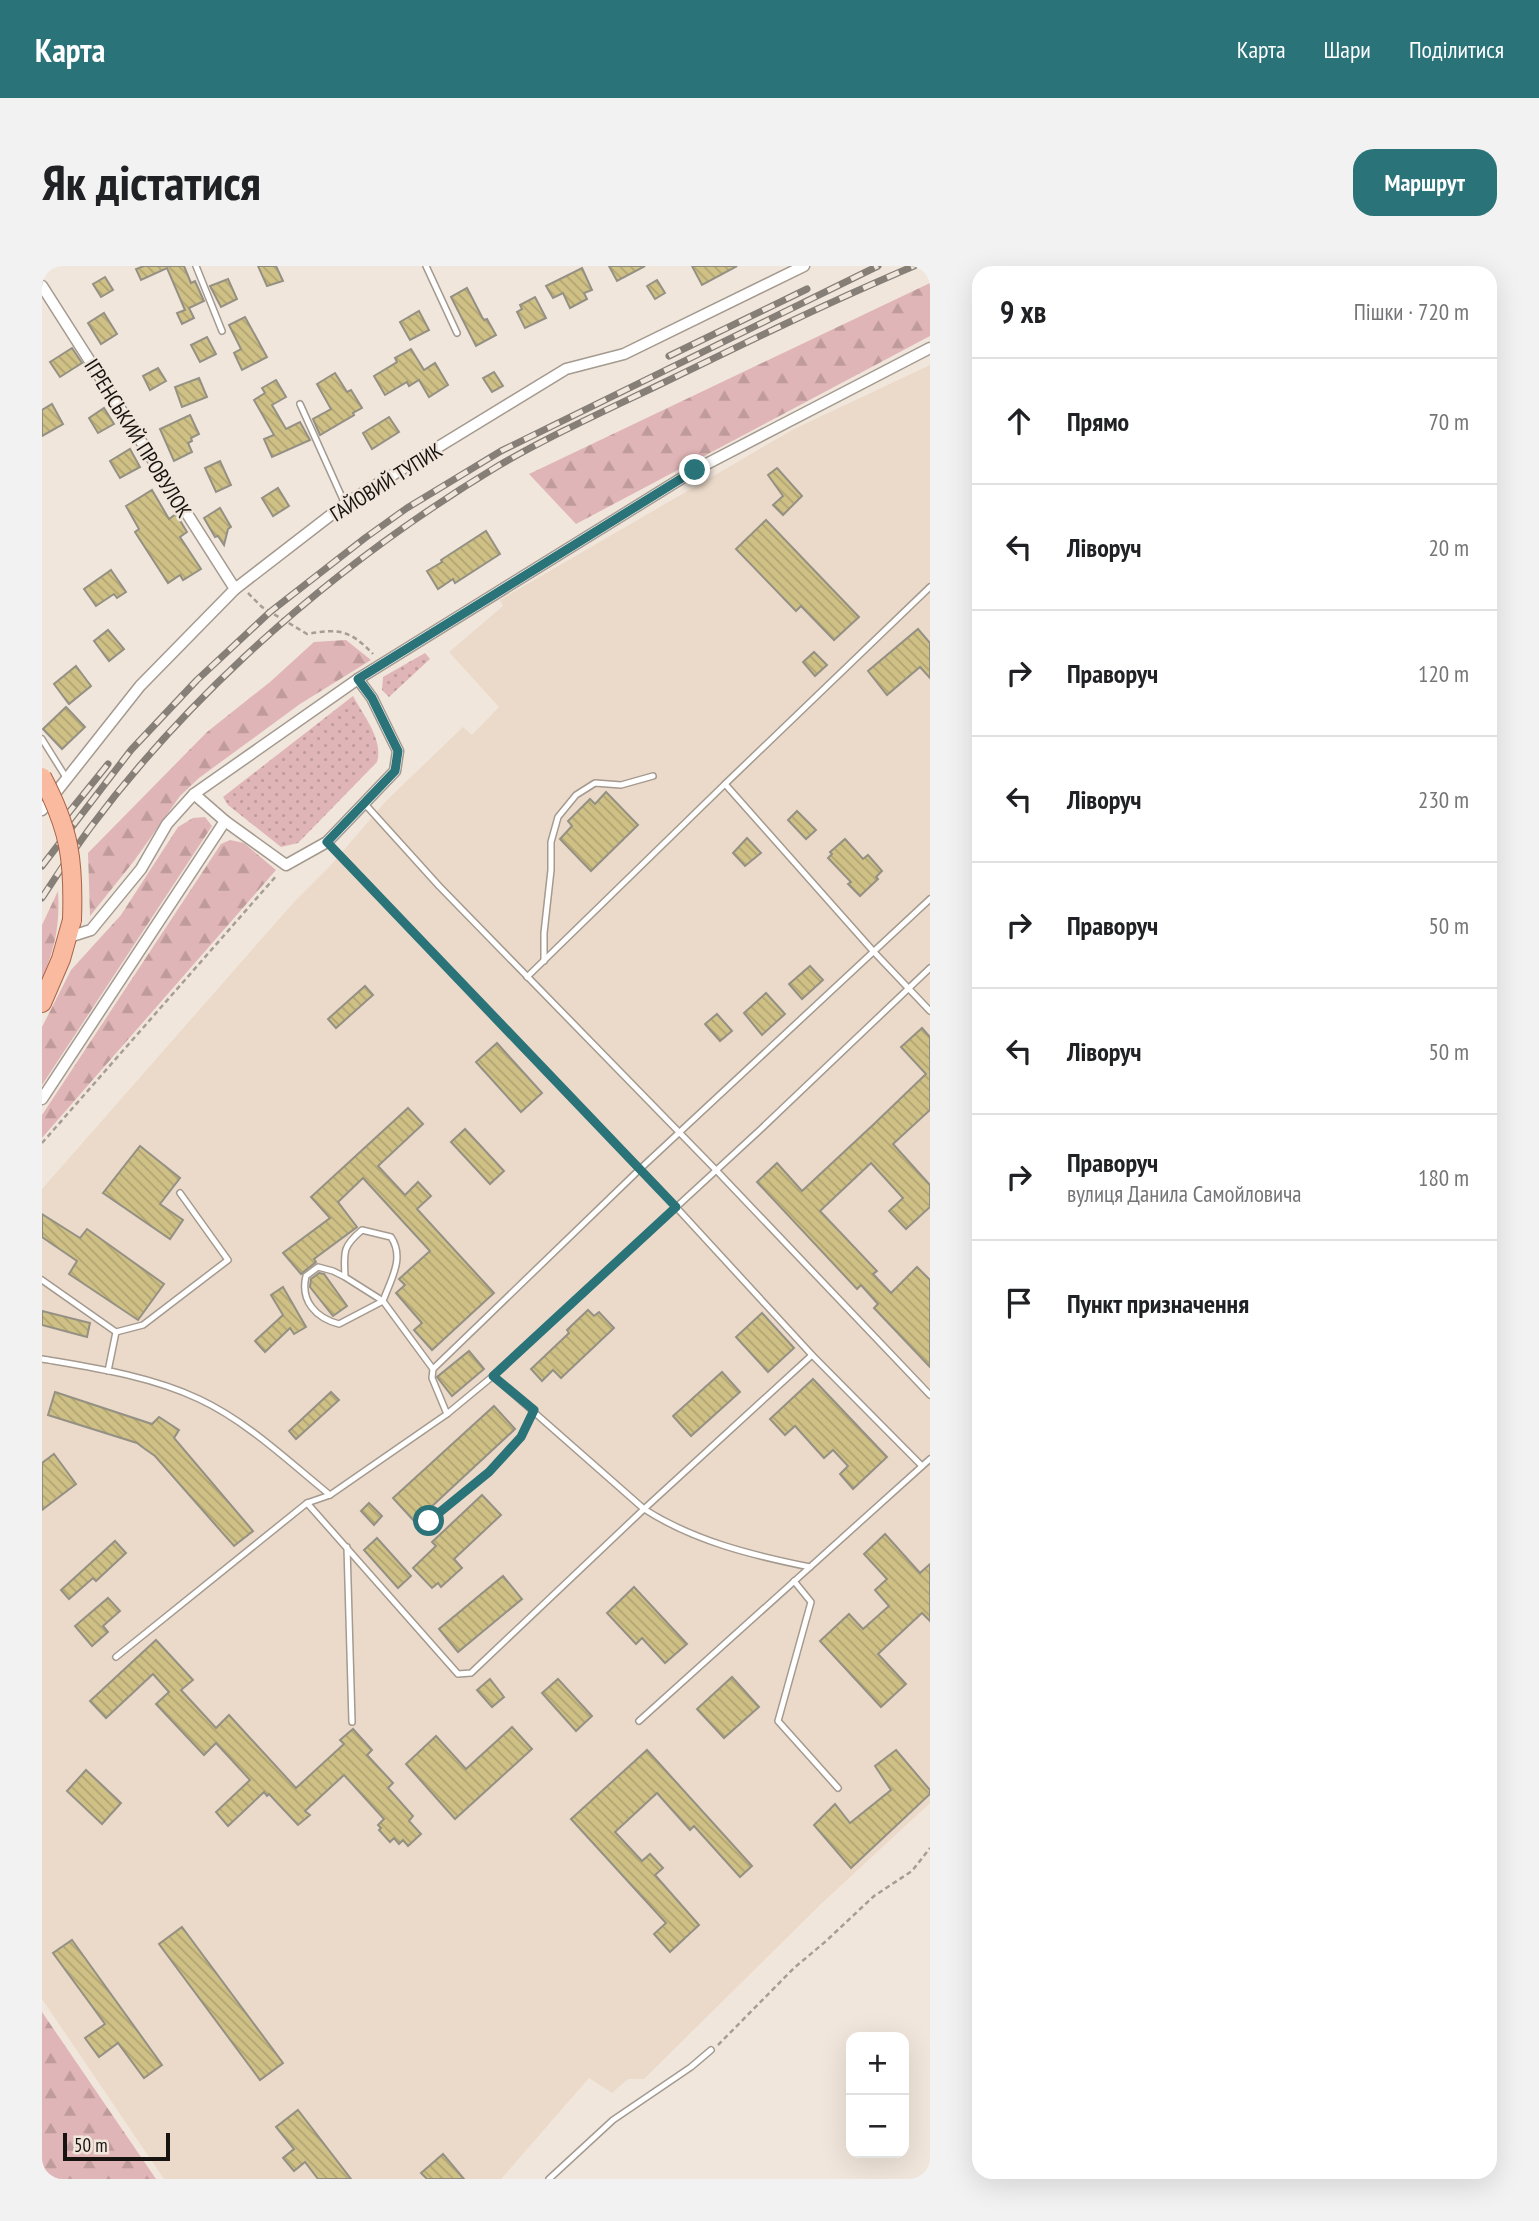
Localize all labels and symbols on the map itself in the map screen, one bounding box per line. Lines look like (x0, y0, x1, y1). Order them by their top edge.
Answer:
street label: ІГРЕНСЬКИЙ ПРОВУЛОК (78, 354, 198, 522)
street label: ГАЙОВИЙ ТУПИК (325, 437, 447, 527)
route end (679, 454, 710, 485)
route start (413, 1505, 444, 1536)
scale bar (63, 2130, 170, 2162)

